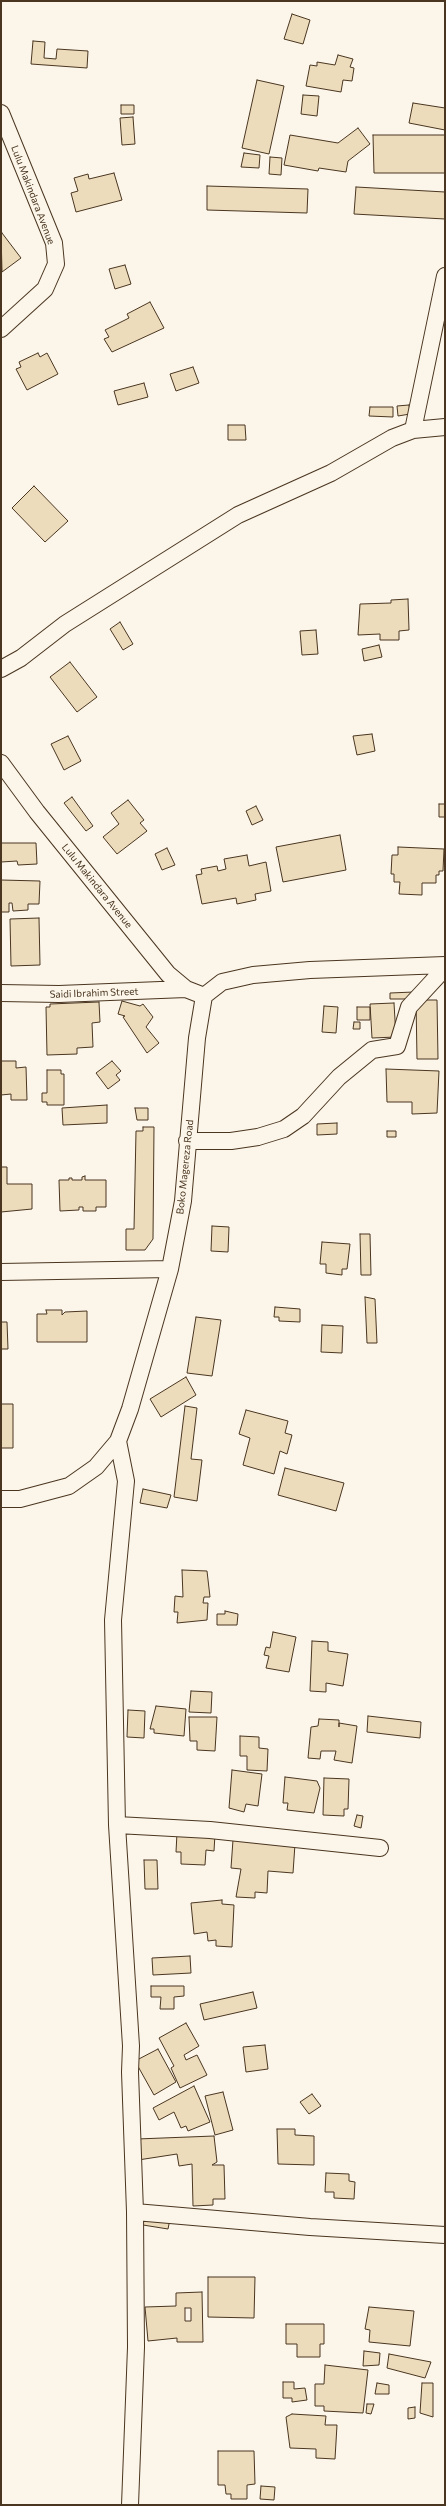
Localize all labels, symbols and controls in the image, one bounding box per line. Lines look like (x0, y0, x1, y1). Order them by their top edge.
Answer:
street label: Lulu Makindara Avenue (9, 144, 57, 246)
street label: Lulu Makindara Avenue (59, 841, 135, 931)
street label: Saidi Ibrahim Street (49, 985, 139, 1001)
street label: Boko Magereza Road (174, 1119, 196, 1215)

